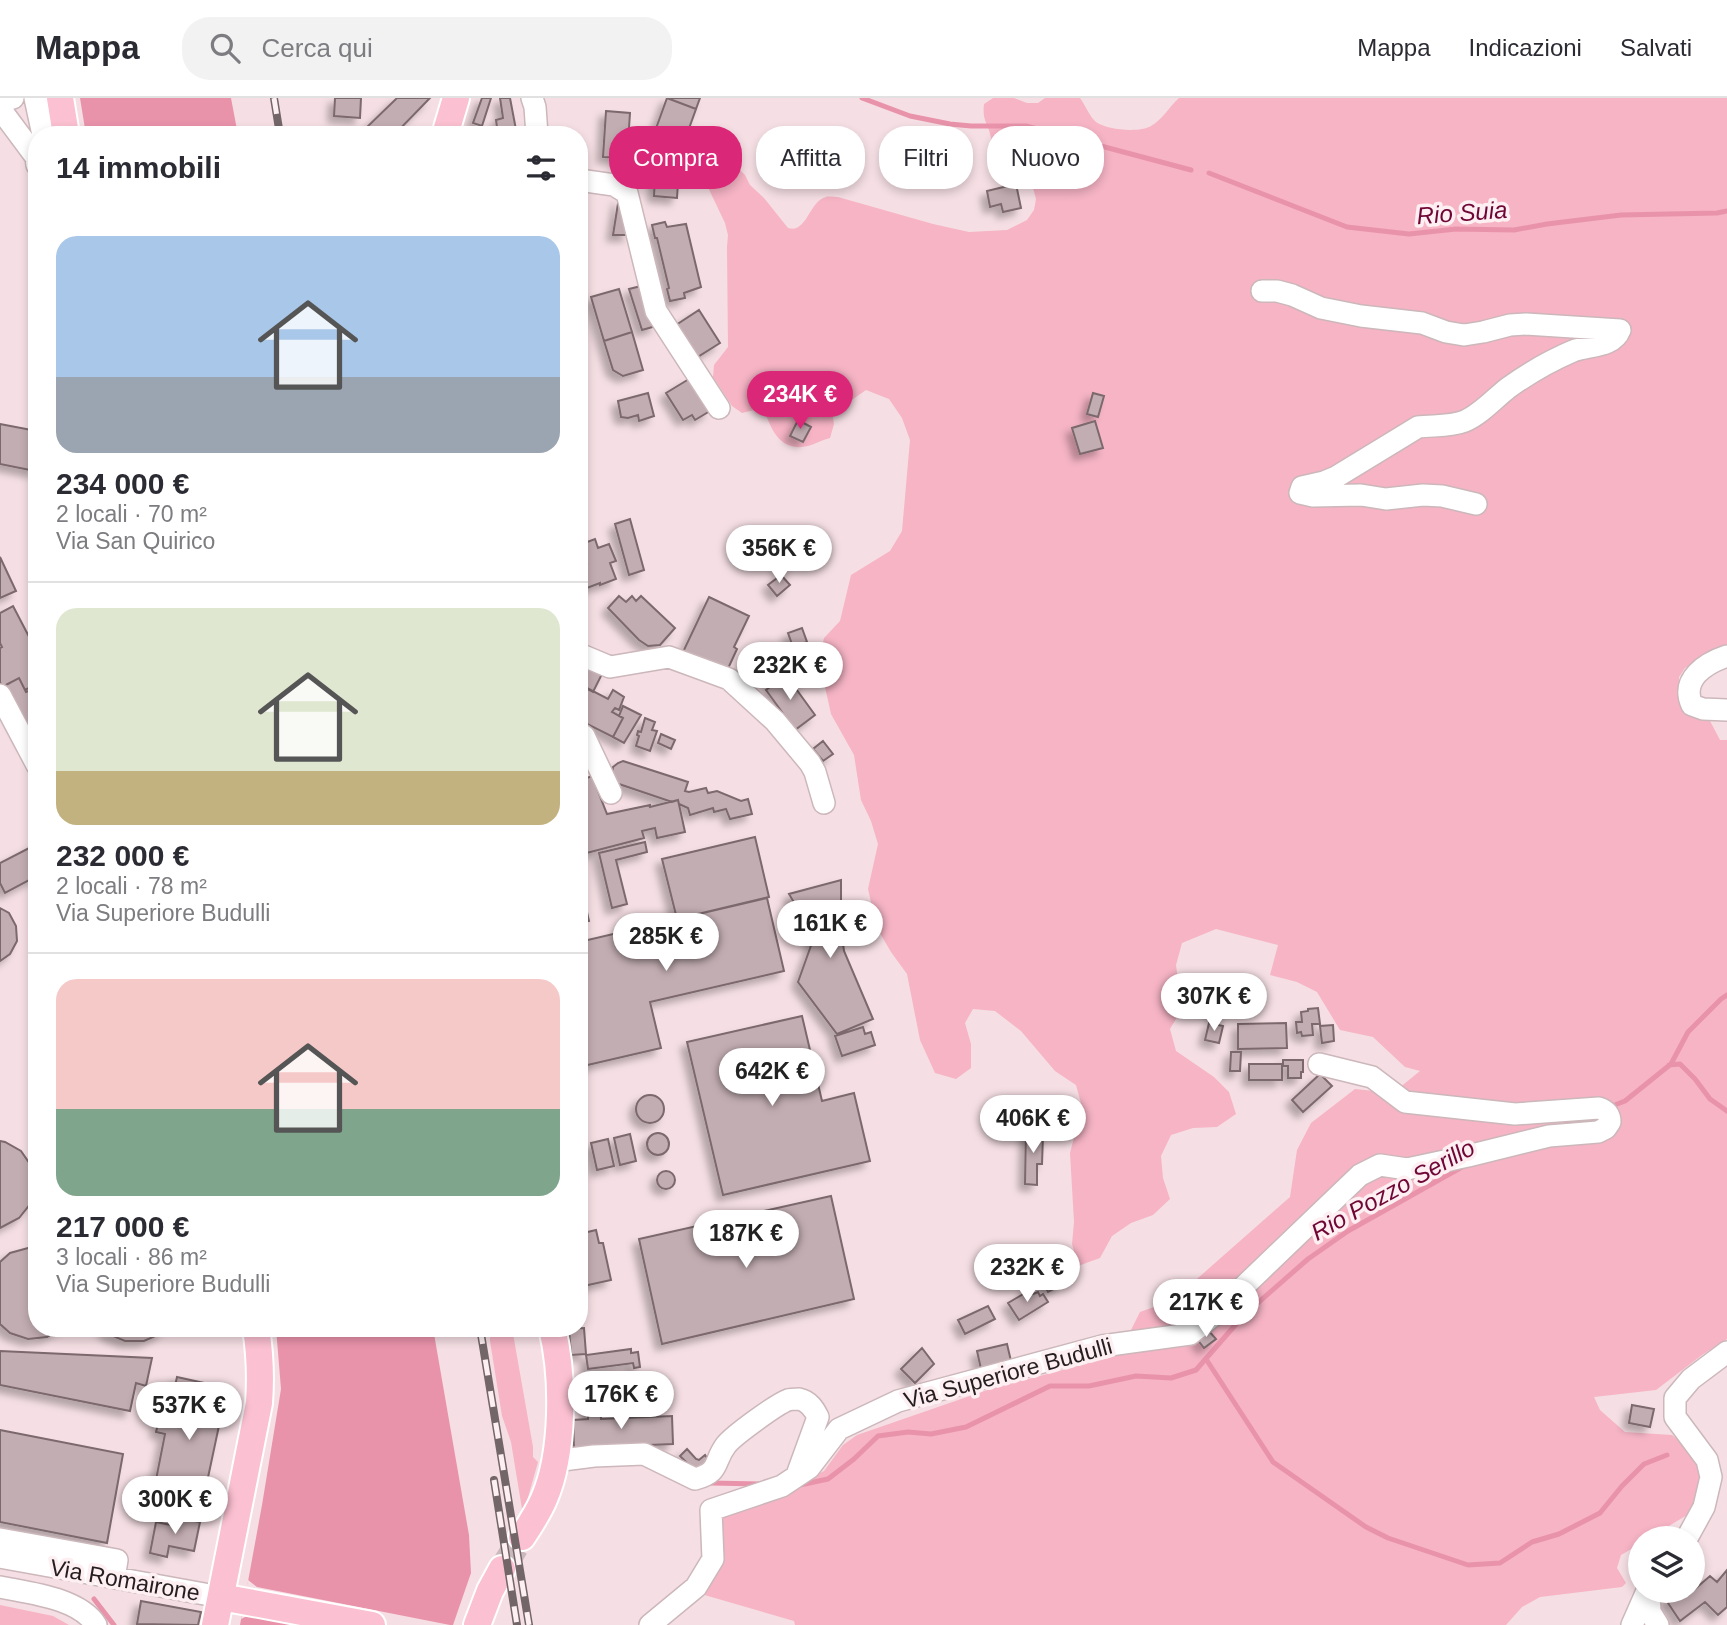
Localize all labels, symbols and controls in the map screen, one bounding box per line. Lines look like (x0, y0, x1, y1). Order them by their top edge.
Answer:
search box (182, 17, 672, 80)
text: Mappa (35, 29, 140, 66)
icon: search (206, 29, 244, 67)
text: Cerca qui (262, 33, 373, 63)
text: Mappa (1357, 34, 1431, 61)
text: Indicazioni (1469, 34, 1582, 61)
text: Salvati (1620, 34, 1692, 61)
chip: Compra (609, 126, 742, 189)
chip: Affitta (756, 126, 865, 189)
chip: Filtri (879, 126, 973, 189)
chip: Nuovo (987, 126, 1104, 189)
icon: filters (522, 149, 560, 187)
text: 14 immobili (56, 151, 221, 184)
water label: Rio Suia (1416, 196, 1508, 229)
icon: home (245, 282, 371, 408)
pin: 234K € (743, 372, 857, 431)
text: 234K € (763, 381, 837, 407)
text: 234 000 € (56, 467, 189, 500)
text: 2 locali · 70 m² (56, 501, 207, 527)
pin: 356K € (722, 526, 836, 585)
text: Via San Quirico (56, 528, 215, 554)
text: 356K € (742, 535, 816, 561)
pin: 232K € (733, 642, 847, 702)
text: 232K € (753, 652, 827, 678)
icon: home (245, 654, 371, 780)
text: 232 000 € (56, 839, 189, 872)
text: 2 locali · 78 m² (56, 873, 207, 899)
text: Via Superiore Budulli (56, 900, 270, 926)
pin: 161K € (773, 900, 887, 960)
text: 161K € (793, 910, 867, 936)
pin: 285K € (609, 914, 723, 973)
text: 285K € (629, 923, 703, 949)
pin: 307K € (1157, 974, 1271, 1033)
text: 307K € (1177, 983, 1251, 1009)
icon: home (245, 1025, 371, 1151)
pin: 642K € (715, 1048, 829, 1108)
text: 642K € (735, 1058, 809, 1084)
pin: 406K € (976, 1096, 1090, 1155)
text: 406K € (996, 1105, 1070, 1131)
water label: Rio Pozzo Serillo (1306, 1133, 1479, 1246)
text: 217 000 € (56, 1210, 189, 1243)
pin: 187K € (689, 1210, 803, 1270)
text: 187K € (709, 1220, 783, 1246)
text: 3 locali · 86 m² (56, 1244, 207, 1270)
pin: 232K € (970, 1244, 1084, 1304)
text: 232K € (990, 1254, 1064, 1280)
text: Via Superiore Budulli (56, 1271, 270, 1297)
pin: 217K € (1149, 1280, 1263, 1339)
text: 217K € (1169, 1289, 1243, 1315)
street label: Via Superiore Budulli (901, 1333, 1115, 1413)
pin: 176K € (564, 1372, 678, 1431)
text: 176K € (584, 1381, 658, 1407)
pin: 537K € (132, 1382, 246, 1442)
text: 537K € (152, 1392, 226, 1418)
pin: 300K € (118, 1476, 232, 1536)
text: 300K € (138, 1486, 212, 1512)
map controls (1628, 1526, 1705, 1603)
button: layers (1628, 1526, 1705, 1603)
street label: Via Romairone (48, 1554, 202, 1606)

